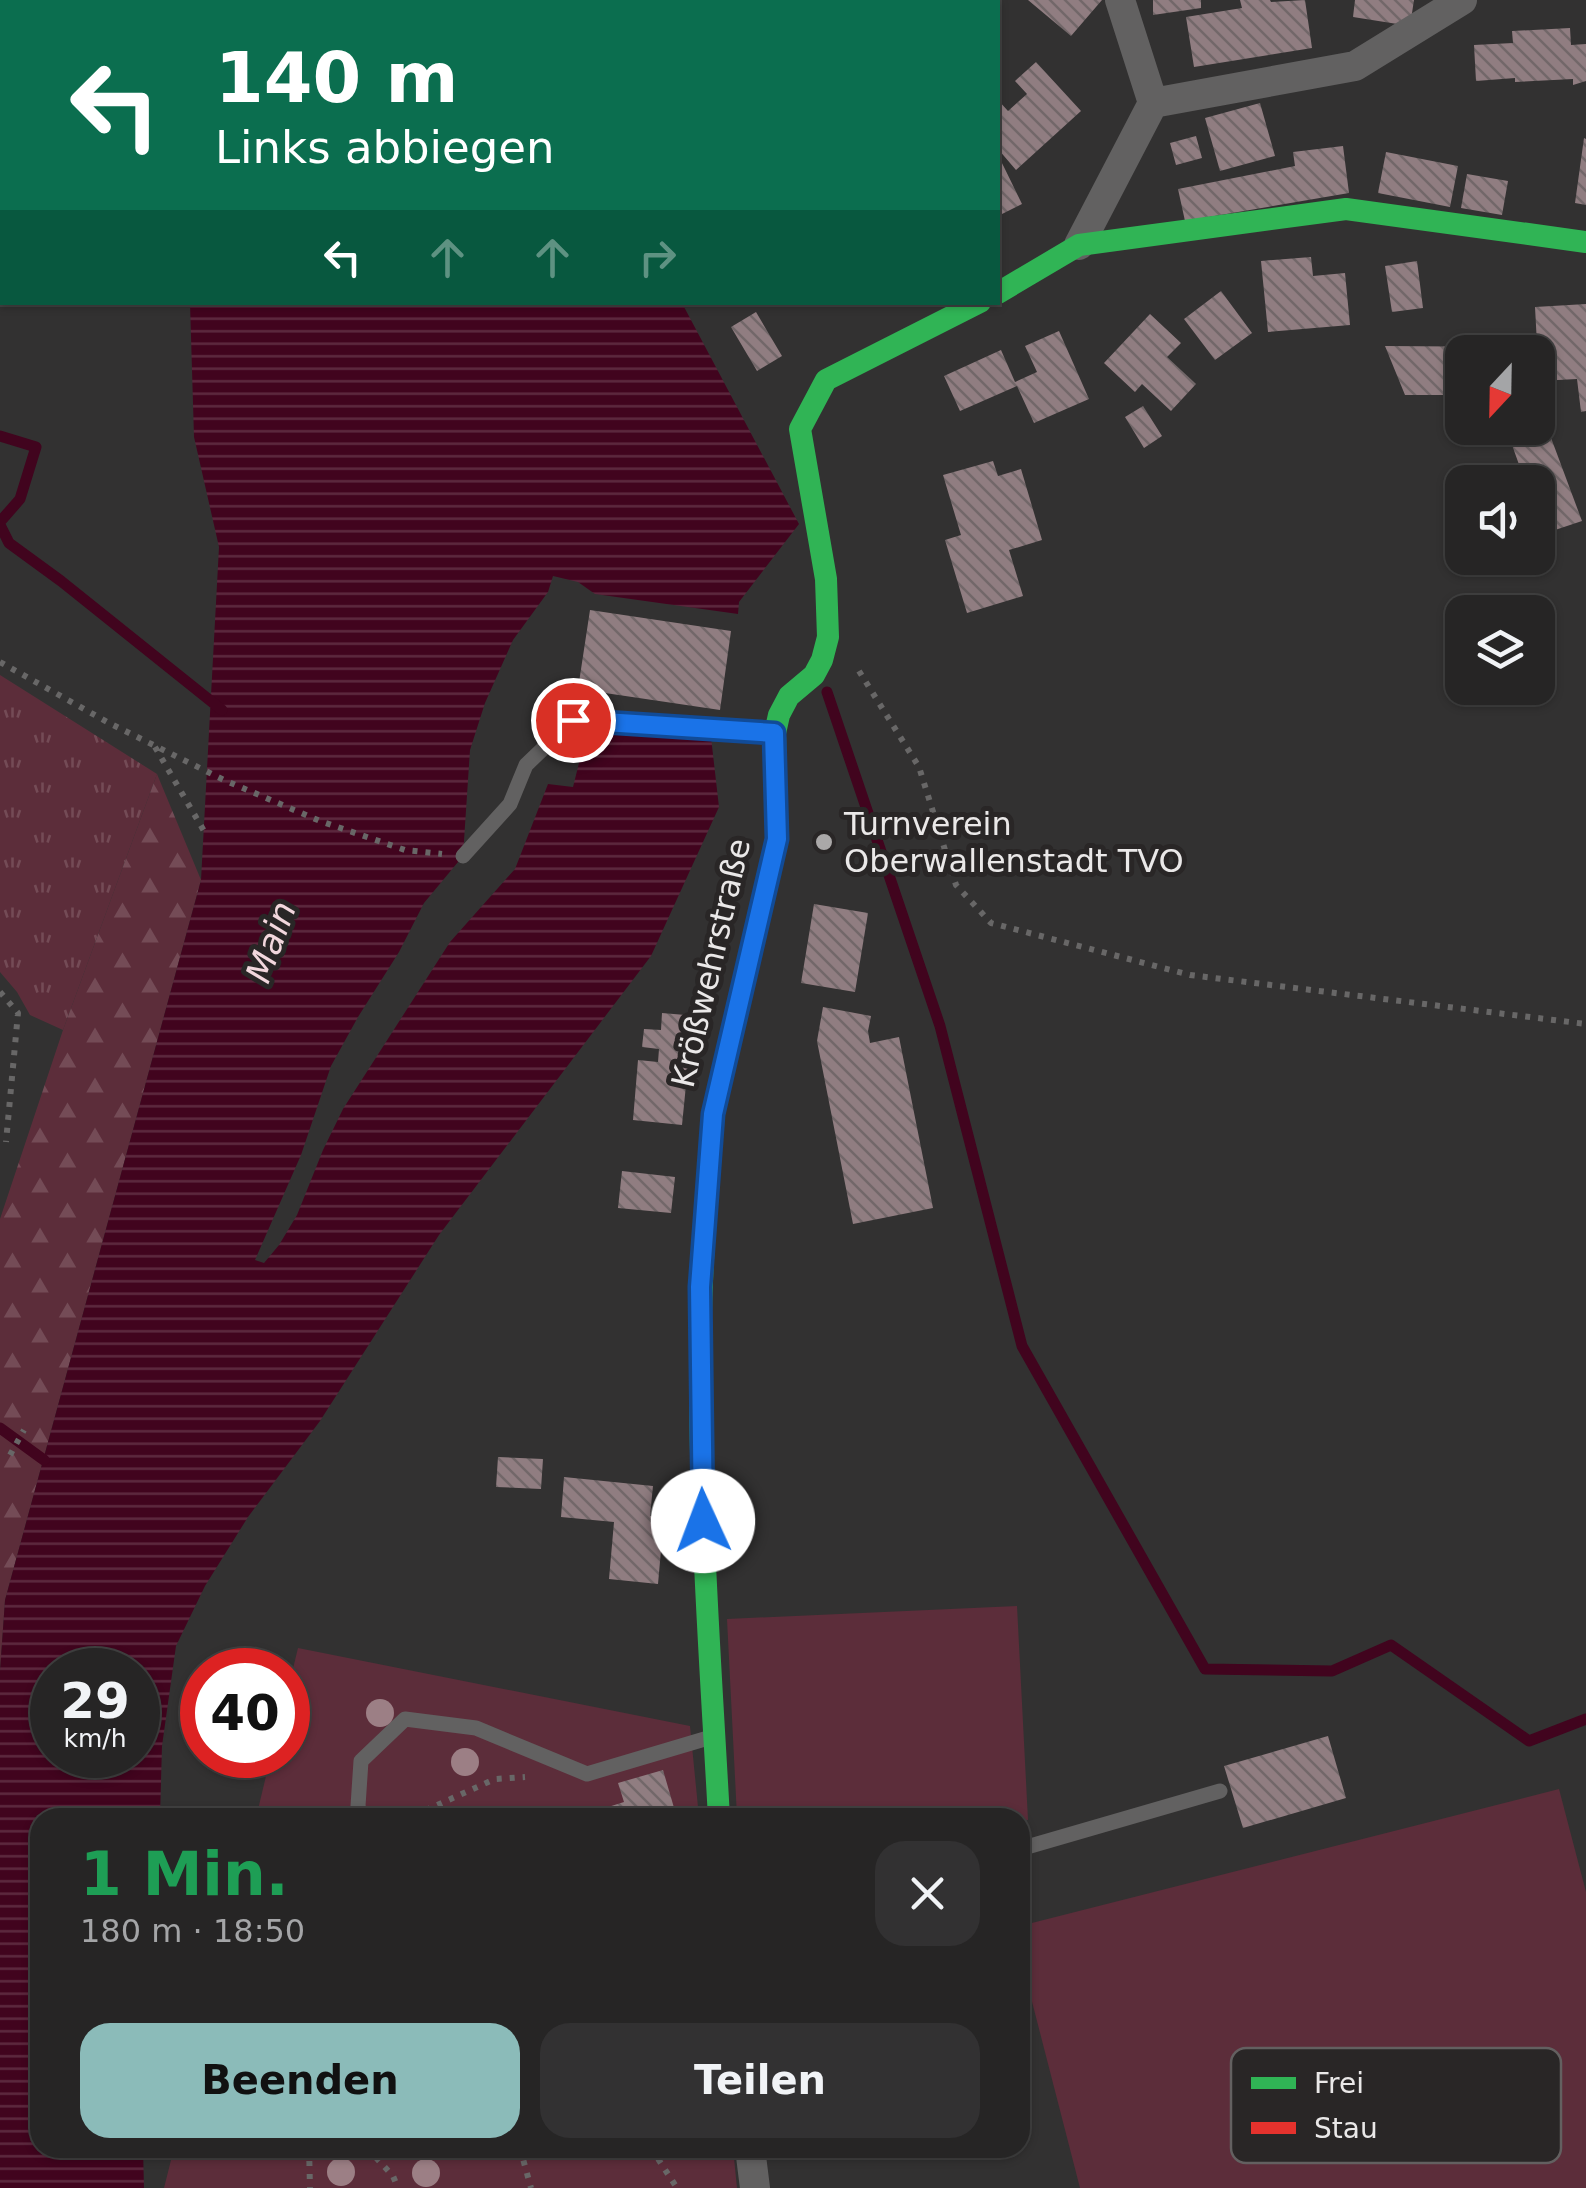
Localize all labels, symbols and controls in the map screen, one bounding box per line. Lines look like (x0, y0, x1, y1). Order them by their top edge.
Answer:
text: 140 m (215, 37, 458, 119)
icon: left (50, 40, 180, 170)
text: Links abbiegen (215, 121, 555, 174)
icon: left (315, 230, 370, 285)
icon: ahead (420, 230, 475, 285)
icon: ahead (525, 230, 580, 285)
icon: right (630, 230, 685, 285)
north arrow (1445, 335, 1555, 445)
map controls (1445, 335, 1555, 705)
button: sound (1445, 465, 1555, 575)
button: layers (1445, 595, 1555, 705)
pin (531, 678, 616, 763)
icon: arrive (546, 693, 601, 748)
place label: Turnverein Oberwallenstadt TVO (843, 805, 1184, 880)
marker: Turnverein Oberwallenstadt TVO (813, 831, 835, 853)
street label: Krößwehrstraße (664, 835, 758, 1091)
water label: Main (238, 896, 304, 988)
position arrow (651, 1469, 755, 1573)
speed limit sign: 40 (180, 1648, 310, 1778)
text: 29 (60, 1672, 130, 1730)
text: km/h (63, 1724, 127, 1753)
text: 1 Min. (80, 1839, 288, 1909)
button: close (875, 1841, 980, 1946)
text: 180 m · 18:50 (80, 1912, 305, 1950)
button: Beenden (80, 2023, 520, 2138)
button: Teilen (540, 2023, 980, 2138)
legend (1231, 2048, 1561, 2163)
text: Frei (1314, 2067, 1364, 2100)
text: Stau (1314, 2112, 1378, 2145)

